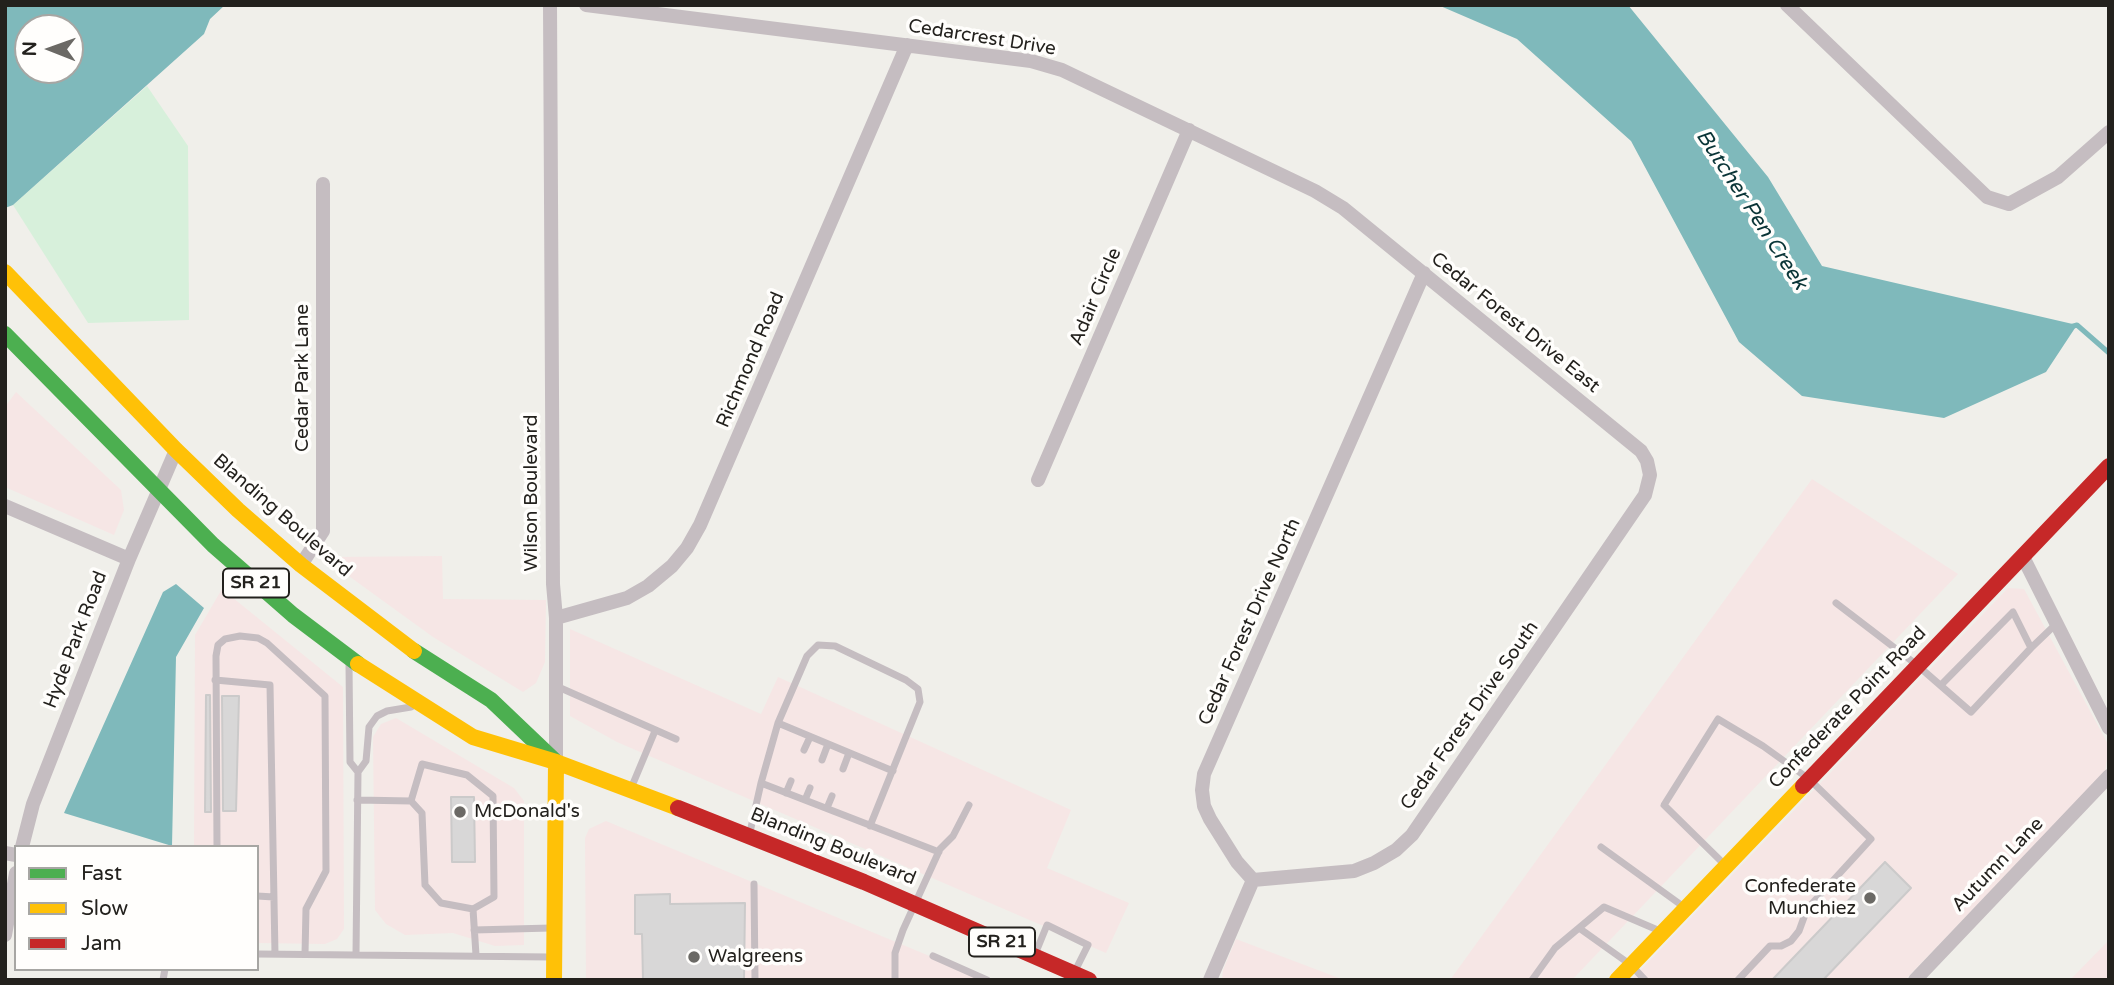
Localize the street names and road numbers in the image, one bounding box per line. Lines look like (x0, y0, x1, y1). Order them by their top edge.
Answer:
street label: Cedarcrest Drive (907, 15, 1057, 61)
street label: Adair Circle (1065, 245, 1127, 349)
street label: Cedar Forest Drive East (1426, 248, 1604, 398)
street label: Richmond Road (712, 289, 790, 431)
street label: Cedar Park Lane (292, 304, 314, 452)
street label: Wilson Boulevard (521, 415, 543, 571)
street label: Blanding Boulevard (208, 450, 356, 582)
street label: Cedar Forest Drive North (1194, 515, 1306, 729)
street label: Hyde Park Road (39, 568, 113, 712)
road number: SR 21 (223, 568, 289, 598)
street label: Cedar Forest Drive South (1396, 617, 1544, 815)
street label: Confederate Point Road (1765, 622, 1931, 794)
street label: Blanding Boulevard (747, 803, 919, 891)
street label: Autumn Lane (1947, 813, 2049, 917)
road number: SR 21 (969, 928, 1035, 957)

